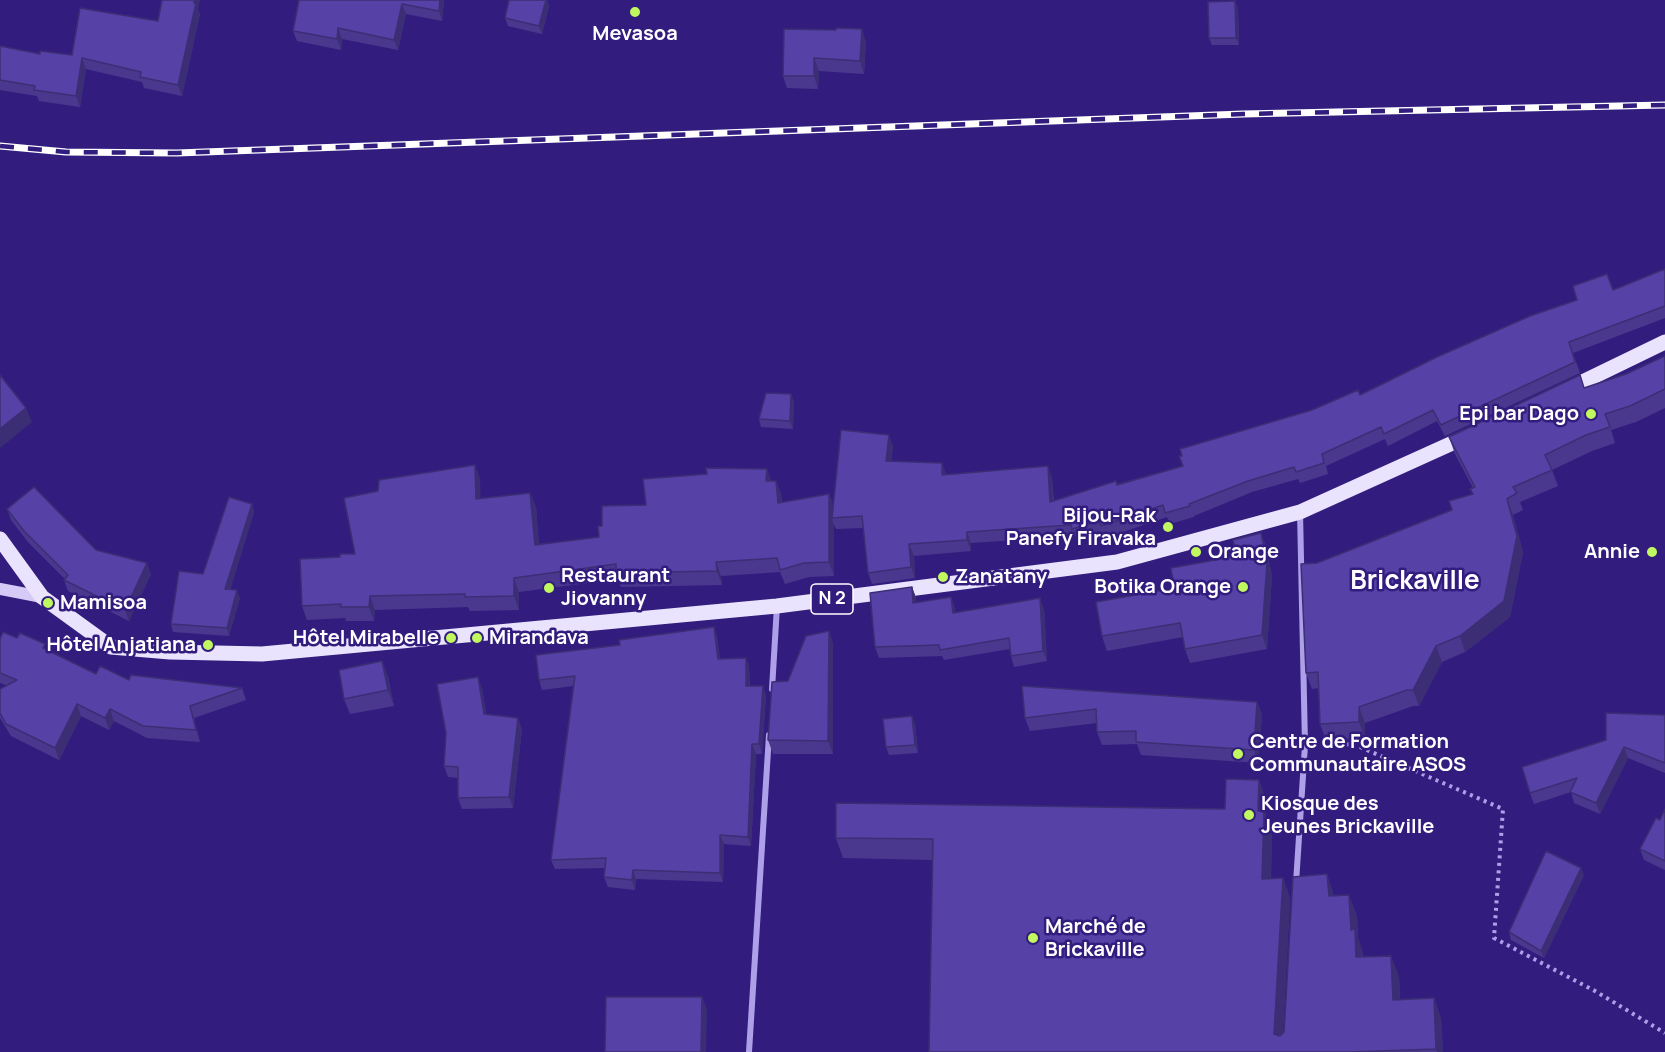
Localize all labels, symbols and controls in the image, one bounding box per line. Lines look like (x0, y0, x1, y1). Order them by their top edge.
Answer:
marker: Mevasoa (628, 5, 642, 19)
place label: Mevasoa (592, 22, 678, 46)
place label: Epi bar Dago (1459, 402, 1579, 426)
marker: Epi bar Dago (1584, 407, 1598, 421)
place label: Bijou-Rak Panefy Firavaka (1006, 504, 1156, 551)
marker: Bijou-Rak Panefy Firavaka (1161, 520, 1175, 534)
place label: Orange (1208, 540, 1279, 564)
place label: Annie (1584, 540, 1640, 564)
marker: Orange (1189, 545, 1203, 559)
marker: Annie (1645, 545, 1659, 559)
place label: Restaurant Jiovanny (561, 564, 670, 611)
place label: Zanatany (955, 565, 1047, 589)
district label: Brickaville (1350, 566, 1480, 598)
marker: Zanatany (936, 570, 950, 584)
place label: Botika Orange (1094, 575, 1231, 599)
marker: Botika Orange (1236, 580, 1250, 594)
marker: Restaurant Jiovanny (542, 581, 556, 595)
road number: N 2 (811, 584, 853, 614)
place label: Mamisoa (60, 591, 147, 615)
marker: Mamisoa (41, 596, 55, 610)
place label: Hôtel Mirabelle (293, 626, 439, 650)
place label: Mirandava (489, 626, 589, 650)
marker: Hôtel Mirabelle (444, 631, 458, 645)
marker: Mirandava (470, 631, 484, 645)
place label: Hôtel Anjatiana (46, 633, 196, 657)
marker: Hôtel Anjatiana (201, 638, 215, 652)
place label: Centre de Formation Communautaire ASOS (1250, 730, 1466, 777)
marker: Centre de Formation Communautaire ASOS (1231, 747, 1245, 761)
place label: Kiosque des Jeunes Brickaville (1261, 792, 1434, 839)
marker: Kiosque des Jeunes Brickaville (1242, 808, 1256, 822)
place label: Marché de Brickaville (1045, 915, 1146, 962)
marker: Marché de Brickaville (1026, 931, 1040, 945)

